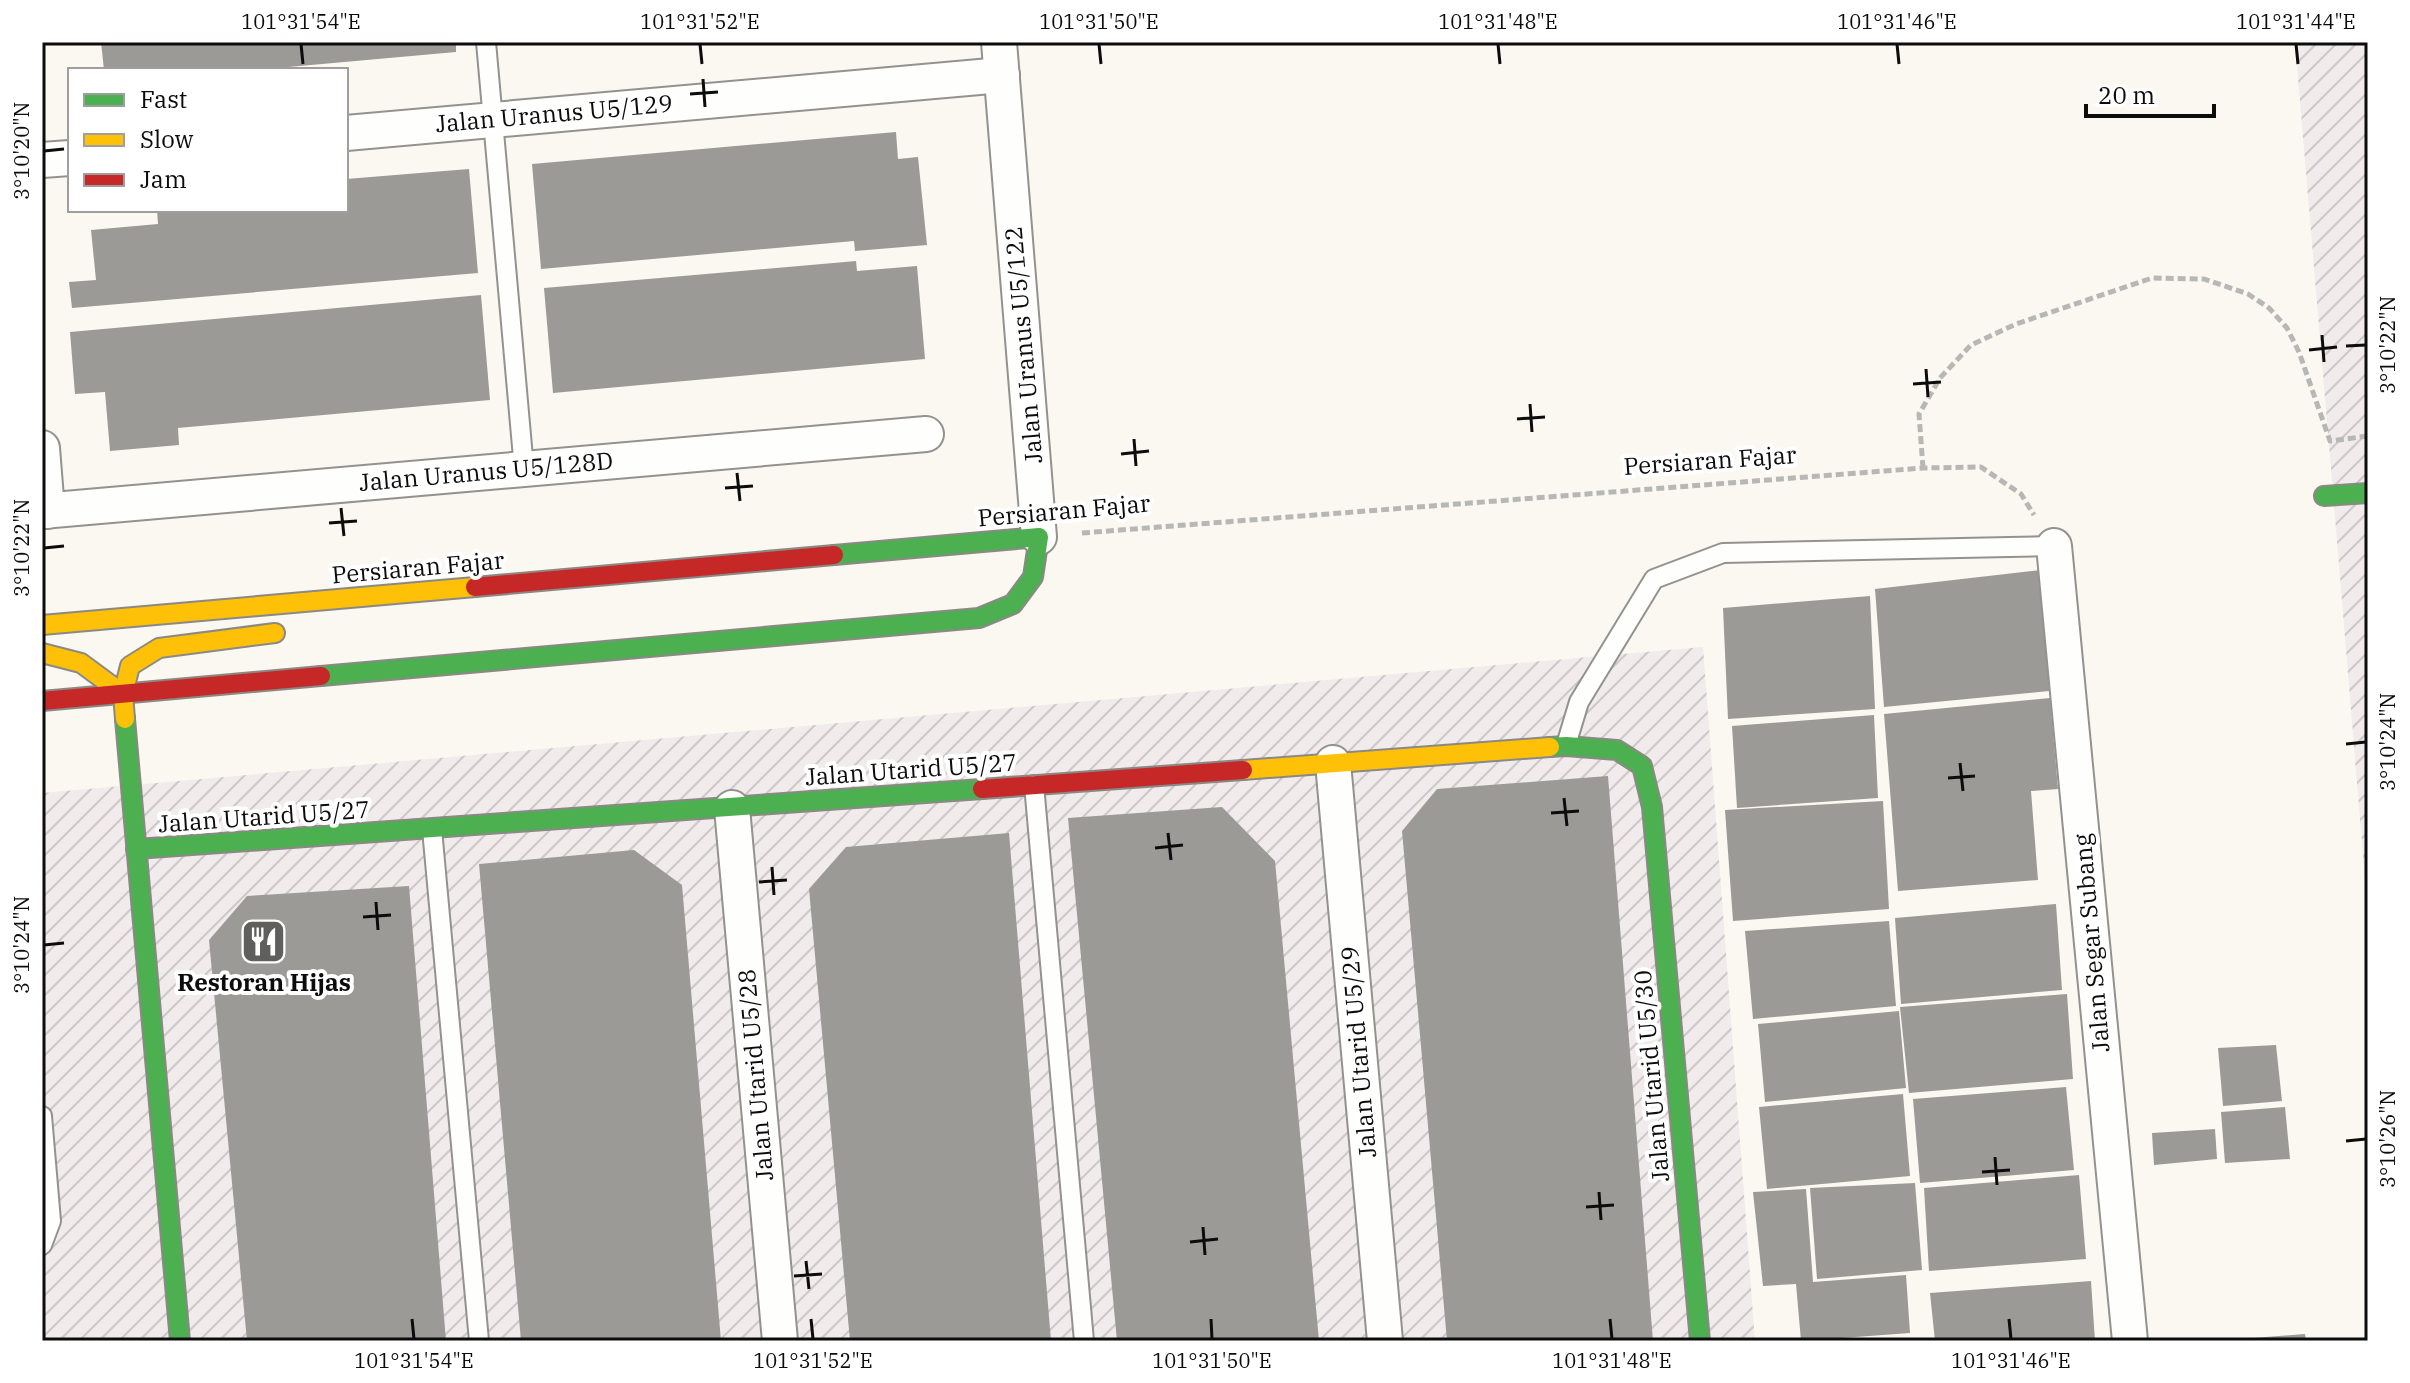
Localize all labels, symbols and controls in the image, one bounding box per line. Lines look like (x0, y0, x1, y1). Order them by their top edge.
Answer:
text: 101°31'54"E (241, 8, 361, 35)
text: 101°31'52"E (640, 8, 760, 35)
text: 101°31'50"E (1039, 8, 1159, 35)
text: 101°31'48"E (1438, 8, 1558, 35)
text: 101°31'46"E (1837, 8, 1957, 35)
text: 101°31'44"E (2236, 8, 2356, 35)
legend (68, 68, 348, 212)
scale bar (2086, 68, 2214, 118)
text: 20 m (2098, 79, 2155, 111)
text: Fast (140, 83, 187, 115)
street label: Jalan Uranus U5/129 (434, 87, 674, 139)
text: 3°10'20"N (8, 102, 35, 200)
text: Slow (140, 123, 194, 155)
text: Jam (140, 163, 187, 195)
street label: Jalan Uranus U5/122 (997, 225, 1049, 465)
text: 3°10'22"N (2374, 296, 2401, 394)
street label: Persiaran Fajar (1622, 438, 1798, 482)
street label: Jalan Uranus U5/128D (358, 444, 614, 498)
street label: Persiaran Fajar (976, 486, 1152, 533)
text: 3°10'22"N (8, 499, 35, 597)
street label: Persiaran Fajar (330, 543, 506, 590)
text: 3°10'24"N (2374, 693, 2401, 791)
street label: Jalan Utarid U5/27 (804, 746, 1018, 792)
street label: Jalan Utarid U5/27 (157, 793, 371, 839)
street label: Jalan Segar Subang (2066, 832, 2117, 1054)
text: 3°10'24"N (8, 896, 35, 994)
restaurant icon: Restoran Hijas (240, 917, 288, 965)
street label: Jalan Utarid U5/29 (1333, 945, 1383, 1159)
place label: Restoran Hijas (177, 966, 351, 998)
street label: Jalan Utarid U5/28 (730, 968, 780, 1182)
street label: Jalan Utarid U5/30 (1626, 969, 1676, 1183)
text: 3°10'26"N (2374, 1090, 2401, 1188)
text: 101°31'54"E (354, 1347, 474, 1374)
text: 101°31'52"E (753, 1347, 873, 1374)
text: 101°31'50"E (1152, 1347, 1272, 1374)
text: 101°31'48"E (1552, 1347, 1672, 1374)
text: 101°31'46"E (1951, 1347, 2071, 1374)

